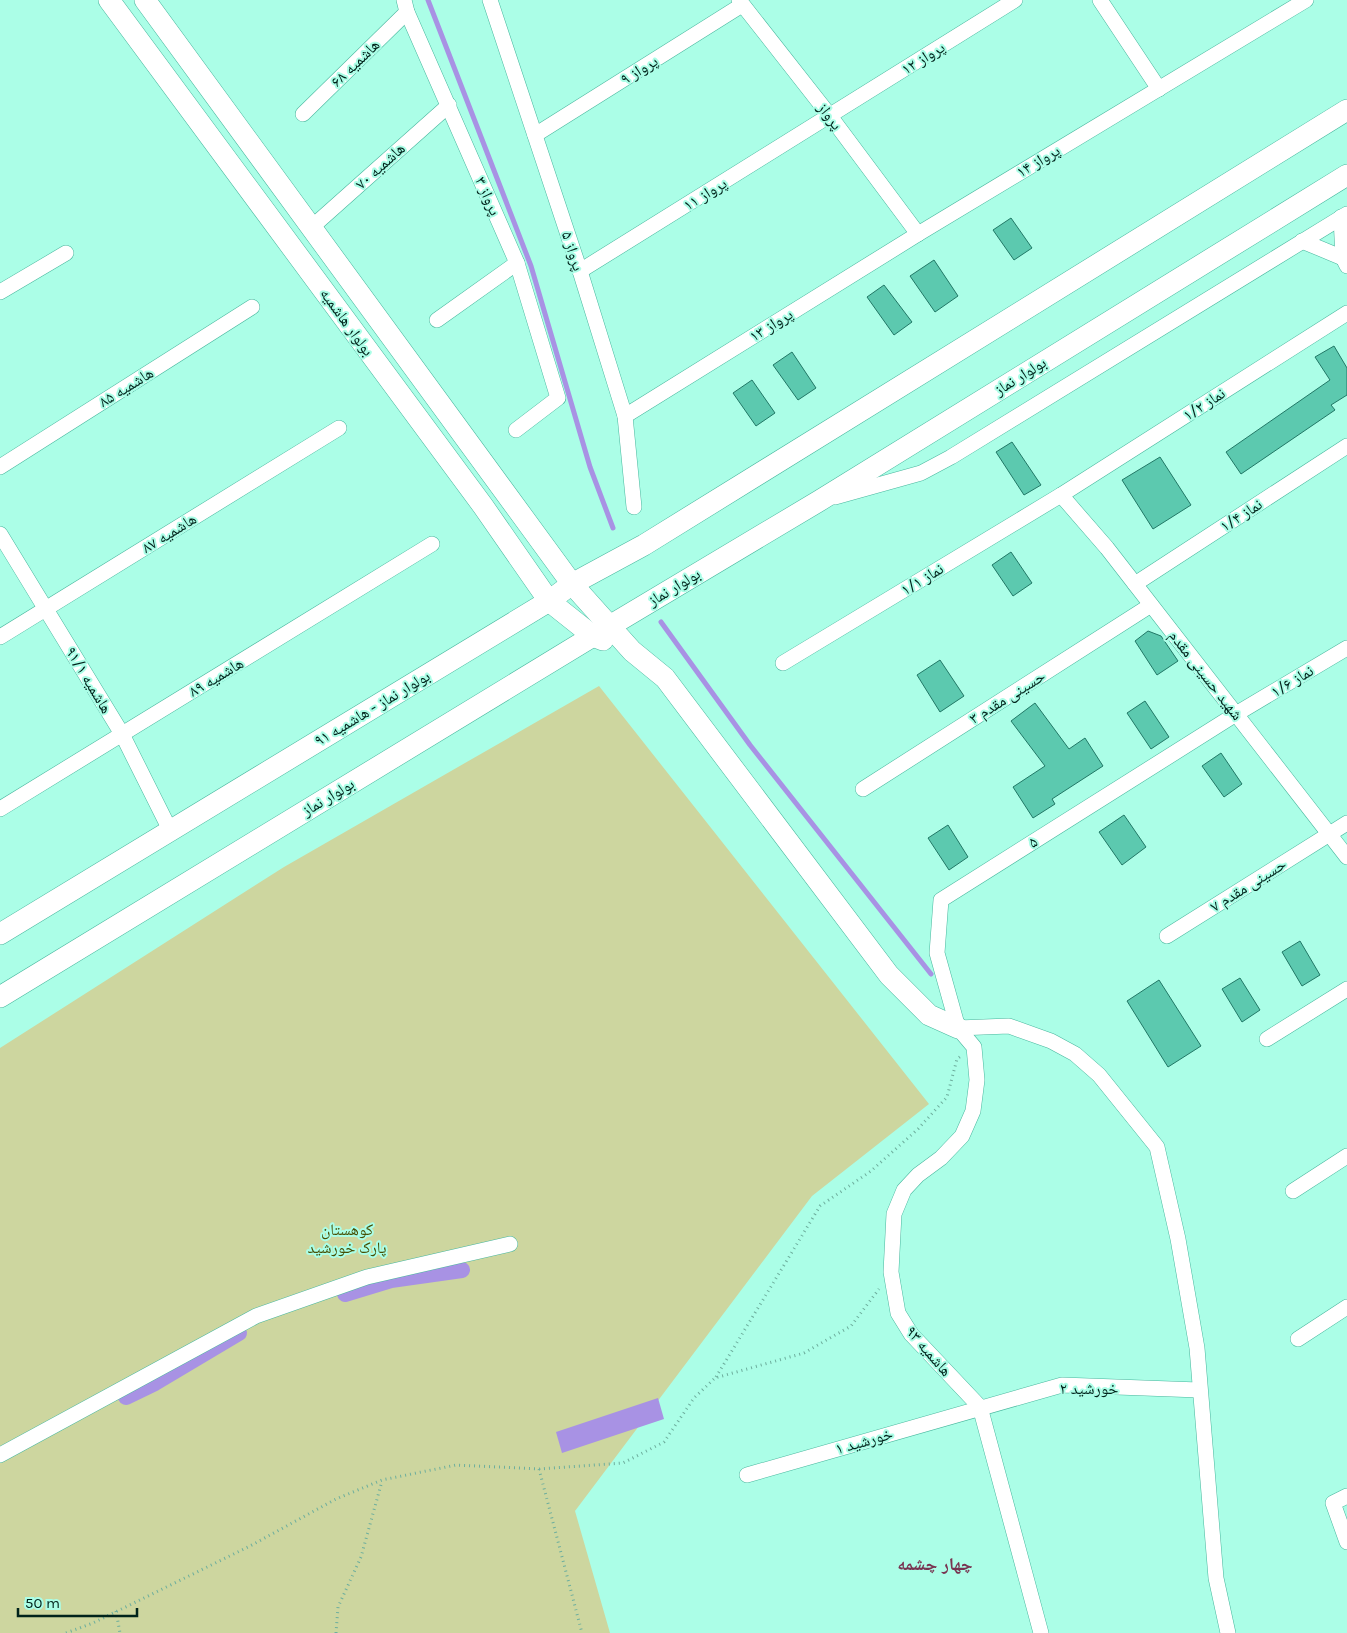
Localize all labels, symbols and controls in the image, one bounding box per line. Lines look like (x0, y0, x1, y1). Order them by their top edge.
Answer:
street label: هاشمیه ۶۸ (327, 35, 383, 91)
street label: پرواز ۱۲ (898, 37, 949, 79)
street label: پرواز ۹ (617, 51, 661, 89)
street label: پرواز (813, 98, 847, 134)
street label: هاشمیه ۷۰ (351, 139, 409, 193)
street label: پرواز ۱۴ (1013, 140, 1064, 182)
street label: پرواز ۱۱ (680, 173, 731, 215)
street label: پرواز ۳ (471, 174, 505, 219)
street label: پرواز ۵ (558, 229, 588, 273)
street label: بولوار هاشمیه (316, 285, 378, 359)
street label: پرواز ۱۳ (746, 304, 797, 346)
street label: بولوار نماز (990, 353, 1050, 400)
street label: هاشمیه ۸۵ (95, 363, 157, 411)
street label: نماز ۱/۲ (1179, 383, 1229, 425)
street label: نماز ۱/۴ (1216, 494, 1266, 536)
street label: هاشمیه ۸۷ (138, 509, 200, 557)
street label: نماز ۱/۱ (897, 559, 947, 599)
street label: بولوار نماز (643, 564, 704, 611)
street label: شهید حسینی مقدم (1164, 626, 1247, 724)
street label: هاشمیه ۹۱/۱ (62, 643, 116, 717)
street label: هاشمیه ۸۹ (185, 653, 247, 701)
street label: نماز ۱/۶ (1267, 661, 1317, 701)
street label: بولوار نماز - هاشمیه ۹۱ (311, 666, 433, 750)
street label: حسینی مقدم ۳ (966, 666, 1049, 729)
street label: بولوار نماز (297, 774, 358, 821)
street label: ۵ (1025, 832, 1041, 852)
street label: حسینی مقدم ۷ (1207, 854, 1290, 917)
park label: کوهستان پارک خورشید (308, 1220, 387, 1257)
street label: هاشمیه ۹۳ (902, 1322, 956, 1380)
street label: خورشید ۲ (1060, 1379, 1118, 1398)
street label: خورشید ۱ (833, 1424, 895, 1458)
district label: چهار چشمه (897, 1553, 973, 1575)
scale bar (18, 1586, 136, 1618)
text: 50 m (25, 1594, 60, 1612)

